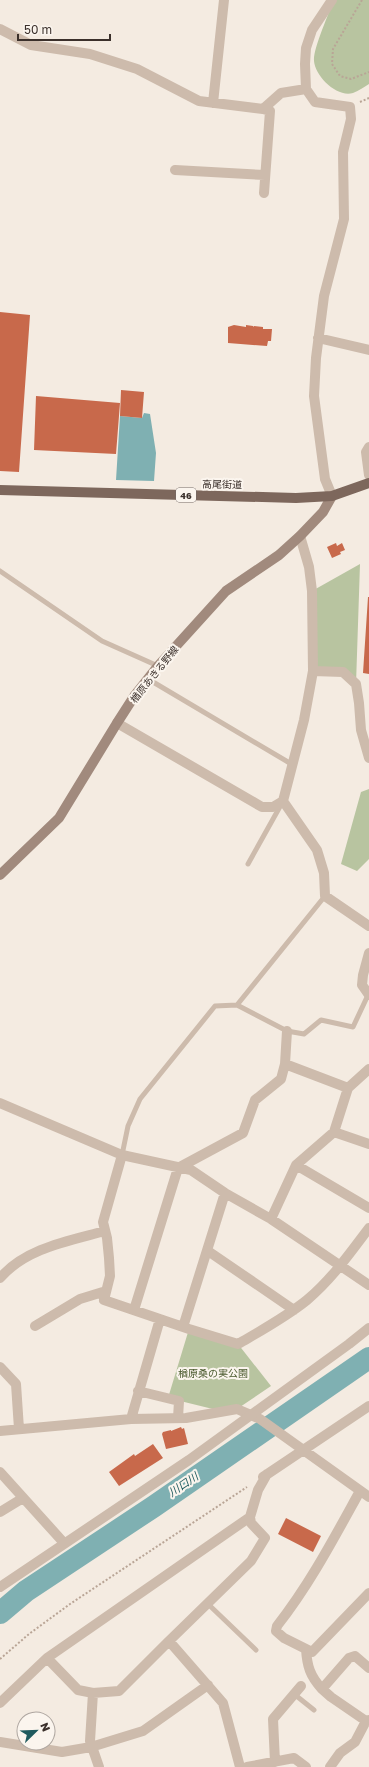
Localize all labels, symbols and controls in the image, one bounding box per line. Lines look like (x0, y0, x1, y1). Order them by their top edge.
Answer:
scale bar (18, 16, 110, 42)
text: 50 m (24, 22, 52, 37)
street label: 高尾街道 (202, 478, 242, 490)
road number: 46 (176, 488, 196, 502)
street label: 楢原あきる野線 (127, 643, 181, 705)
park label: 楢原桑の実公園 (178, 1367, 248, 1379)
water label: 川口川 (166, 1469, 201, 1499)
north arrow (16, 1711, 56, 1751)
text: N (38, 1721, 53, 1733)

